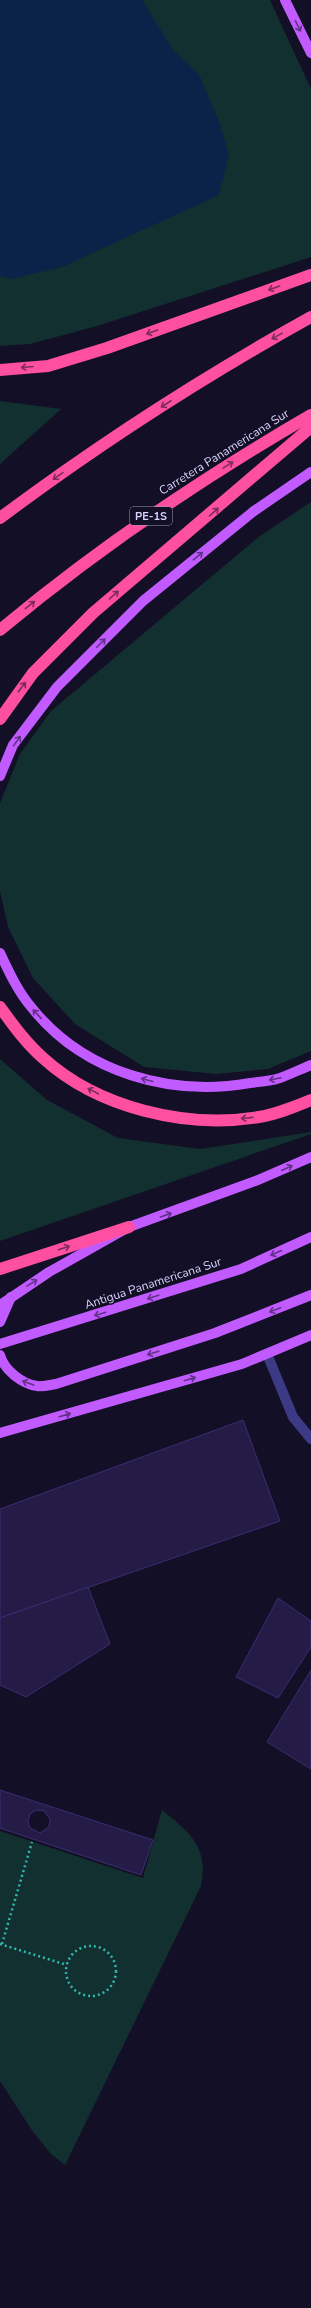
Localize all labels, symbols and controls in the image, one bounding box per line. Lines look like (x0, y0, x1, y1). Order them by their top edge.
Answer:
one-way arrow (295, 20, 302, 32)
one-way arrow (268, 285, 281, 292)
one-way arrow (146, 329, 158, 337)
one-way arrow (271, 332, 283, 340)
one-way arrow (21, 364, 34, 371)
one-way arrow (160, 400, 172, 408)
street label: Carretera Panamericana Sur (156, 405, 293, 499)
one-way arrow (222, 461, 233, 469)
one-way arrow (53, 472, 64, 480)
road number: PE-1S (130, 507, 172, 525)
one-way arrow (208, 507, 219, 516)
one-way arrow (192, 552, 203, 561)
one-way arrow (109, 590, 119, 600)
one-way arrow (25, 601, 36, 610)
one-way arrow (96, 638, 106, 648)
one-way arrow (18, 681, 26, 692)
one-way arrow (13, 736, 21, 747)
one-way arrow (32, 1009, 42, 1019)
one-way arrow (269, 1075, 282, 1083)
one-way arrow (140, 1076, 153, 1083)
one-way arrow (88, 1086, 100, 1094)
one-way arrow (241, 1114, 254, 1122)
one-way arrow (280, 1163, 292, 1171)
one-way arrow (159, 1211, 172, 1218)
one-way arrow (57, 1244, 69, 1252)
one-way arrow (270, 1250, 282, 1257)
street label: Antigua Panamericana Sur (83, 1253, 224, 1313)
one-way arrow (26, 1278, 38, 1286)
one-way arrow (147, 1294, 160, 1301)
one-way arrow (270, 1307, 282, 1315)
one-way arrow (94, 1310, 106, 1318)
one-way arrow (146, 1350, 159, 1357)
one-way arrow (183, 1375, 196, 1382)
one-way arrow (22, 1379, 35, 1386)
one-way arrow (58, 1411, 71, 1418)

